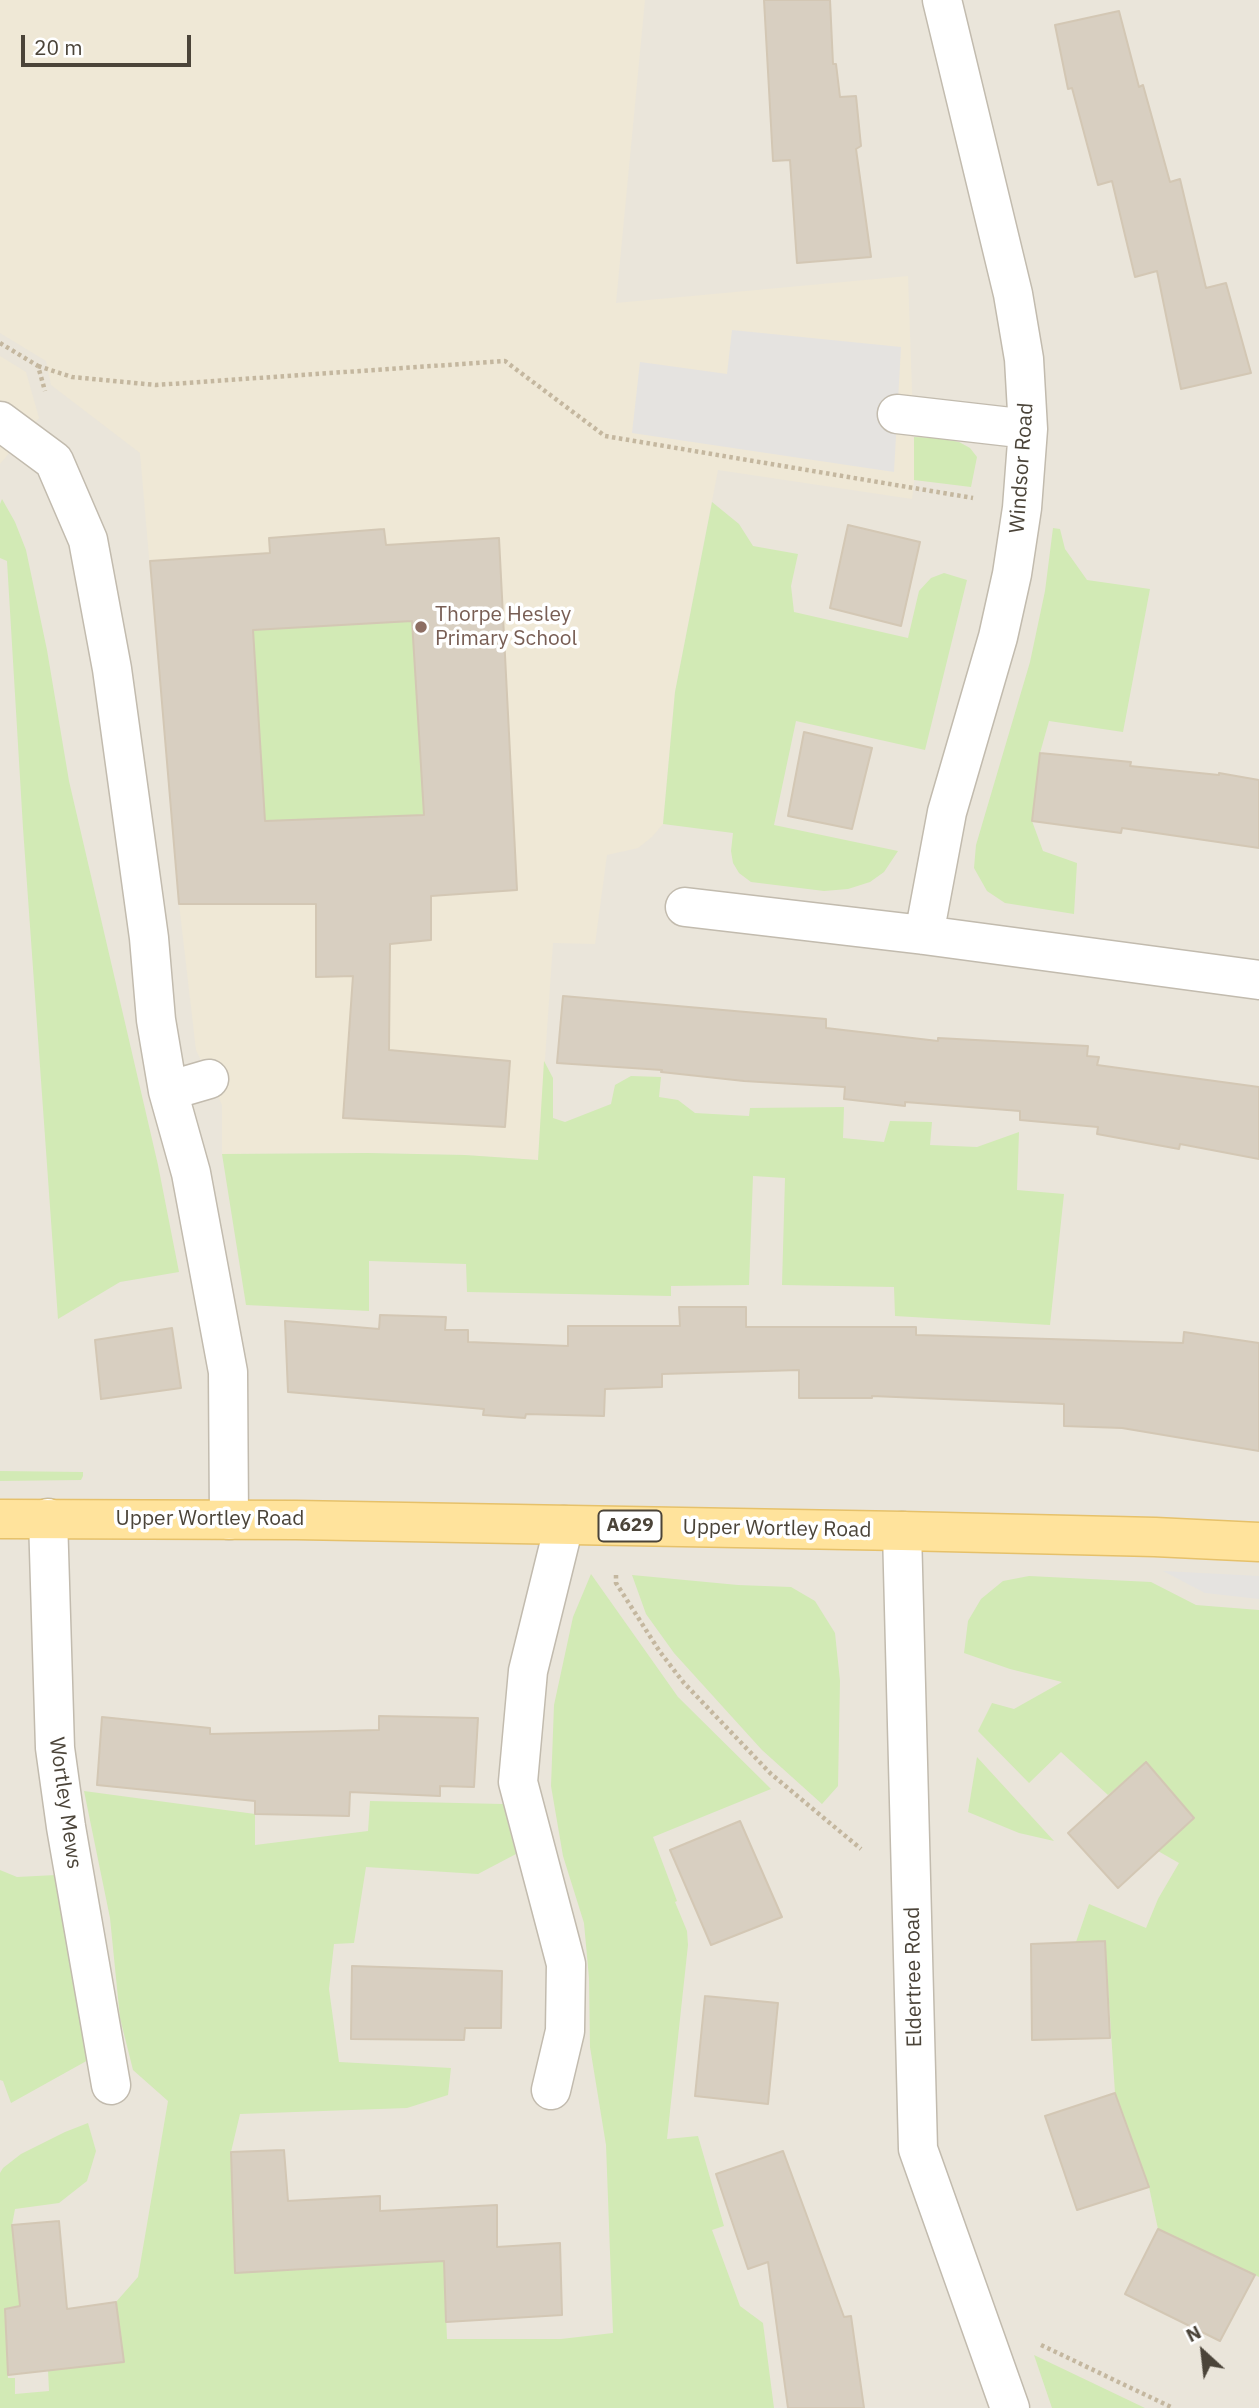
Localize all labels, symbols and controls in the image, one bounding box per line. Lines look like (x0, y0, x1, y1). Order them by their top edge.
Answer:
scale bar (24, 21, 194, 65)
text: 20 m (34, 33, 83, 61)
street label: Windsor Road (1005, 402, 1039, 534)
place label: Thorpe Hesley Primary School (435, 602, 577, 652)
marker: Thorpe Hesley Primary School (413, 619, 429, 635)
street label: Upper Wortley Road (116, 1506, 304, 1532)
road number: A629 (598, 1510, 662, 1542)
street label: Upper Wortley Road (682, 1515, 872, 1543)
street label: Wortley Mews (43, 1736, 87, 1870)
street label: Eldertree Road (900, 1906, 928, 2048)
north arrow (1168, 2317, 1238, 2387)
text: N (1182, 2319, 1205, 2347)

